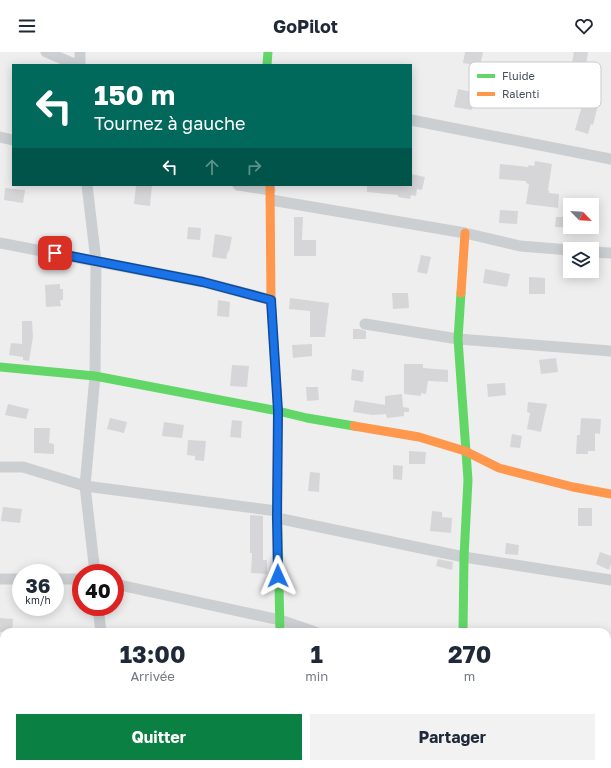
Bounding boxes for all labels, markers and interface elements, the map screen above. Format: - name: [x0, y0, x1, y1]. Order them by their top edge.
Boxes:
- icon: menu: [16, 15, 38, 37]
- text: GoPilot: [273, 15, 338, 37]
- icon: heart: [573, 15, 595, 37]
- legend: [469, 62, 601, 108]
- text: Fluide: [502, 69, 535, 82]
- text: 150 m: [94, 78, 175, 111]
- icon: left: [28, 80, 80, 132]
- text: Ralenti: [502, 87, 539, 100]
- text: Tournez à gauche: [94, 112, 246, 134]
- icon: left: [159, 156, 181, 178]
- icon: ahead: [201, 156, 223, 178]
- icon: right: [243, 156, 265, 178]
- north arrow: [563, 198, 599, 234]
- map controls: [563, 198, 599, 278]
- pin: [38, 236, 72, 270]
- icon: arrive: [44, 242, 66, 264]
- button: layers: [563, 242, 599, 278]
- position arrow: [257, 555, 299, 597]
- speed limit sign: 40: [72, 564, 124, 616]
- text: 36: [26, 573, 50, 597]
- text: km/h: [25, 594, 51, 606]
- text: 13:00: [120, 639, 186, 668]
- text: 1: [311, 639, 323, 668]
- text: 270: [448, 639, 491, 668]
- text: Arrivée: [130, 668, 175, 684]
- text: min: [305, 668, 328, 684]
- text: m: [464, 668, 475, 684]
- button: Quitter: [16, 714, 302, 760]
- button: Partager: [310, 714, 595, 760]

